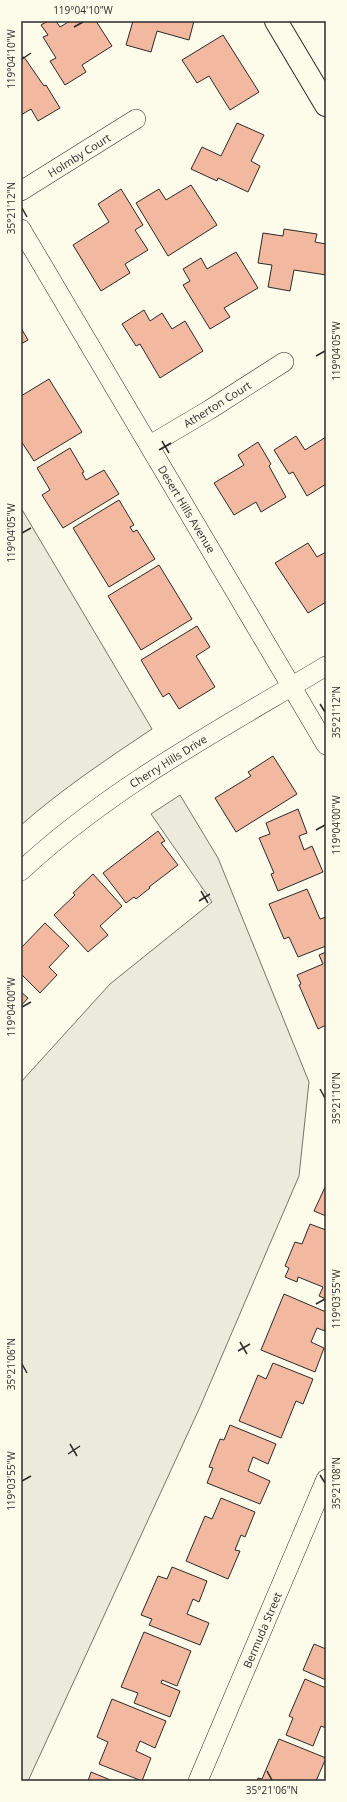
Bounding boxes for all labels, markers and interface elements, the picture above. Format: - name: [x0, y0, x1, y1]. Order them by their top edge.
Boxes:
- text: 119°04'10"W: [53, 3, 114, 17]
- text: 119°04'10"W: [4, 28, 18, 89]
- street label: Holmby Court: [45, 130, 113, 180]
- text: 35°21'12"N: [4, 182, 18, 234]
- text: 119°04'05"W: [329, 320, 343, 381]
- street label: Atherton Court: [180, 377, 254, 431]
- street label: Desert Hills Avenue: [155, 462, 219, 556]
- text: 119°04'05"W: [4, 502, 18, 563]
- text: 35°21'12"N: [329, 686, 343, 738]
- street label: Cherry Hills Drive: [126, 731, 210, 791]
- text: 119°04'00"W: [329, 794, 343, 855]
- text: 119°04'00"W: [4, 976, 18, 1037]
- text: 35°21'10"N: [329, 1072, 343, 1124]
- text: 119°03'55"W: [329, 1268, 343, 1329]
- text: 35°21'06"N: [4, 1338, 18, 1390]
- text: 119°03'55"W: [4, 1450, 18, 1511]
- text: 35°21'08"N: [329, 1457, 343, 1509]
- street label: Bermuda Street: [239, 1590, 285, 1670]
- text: 35°21'06"N: [246, 1783, 298, 1797]

